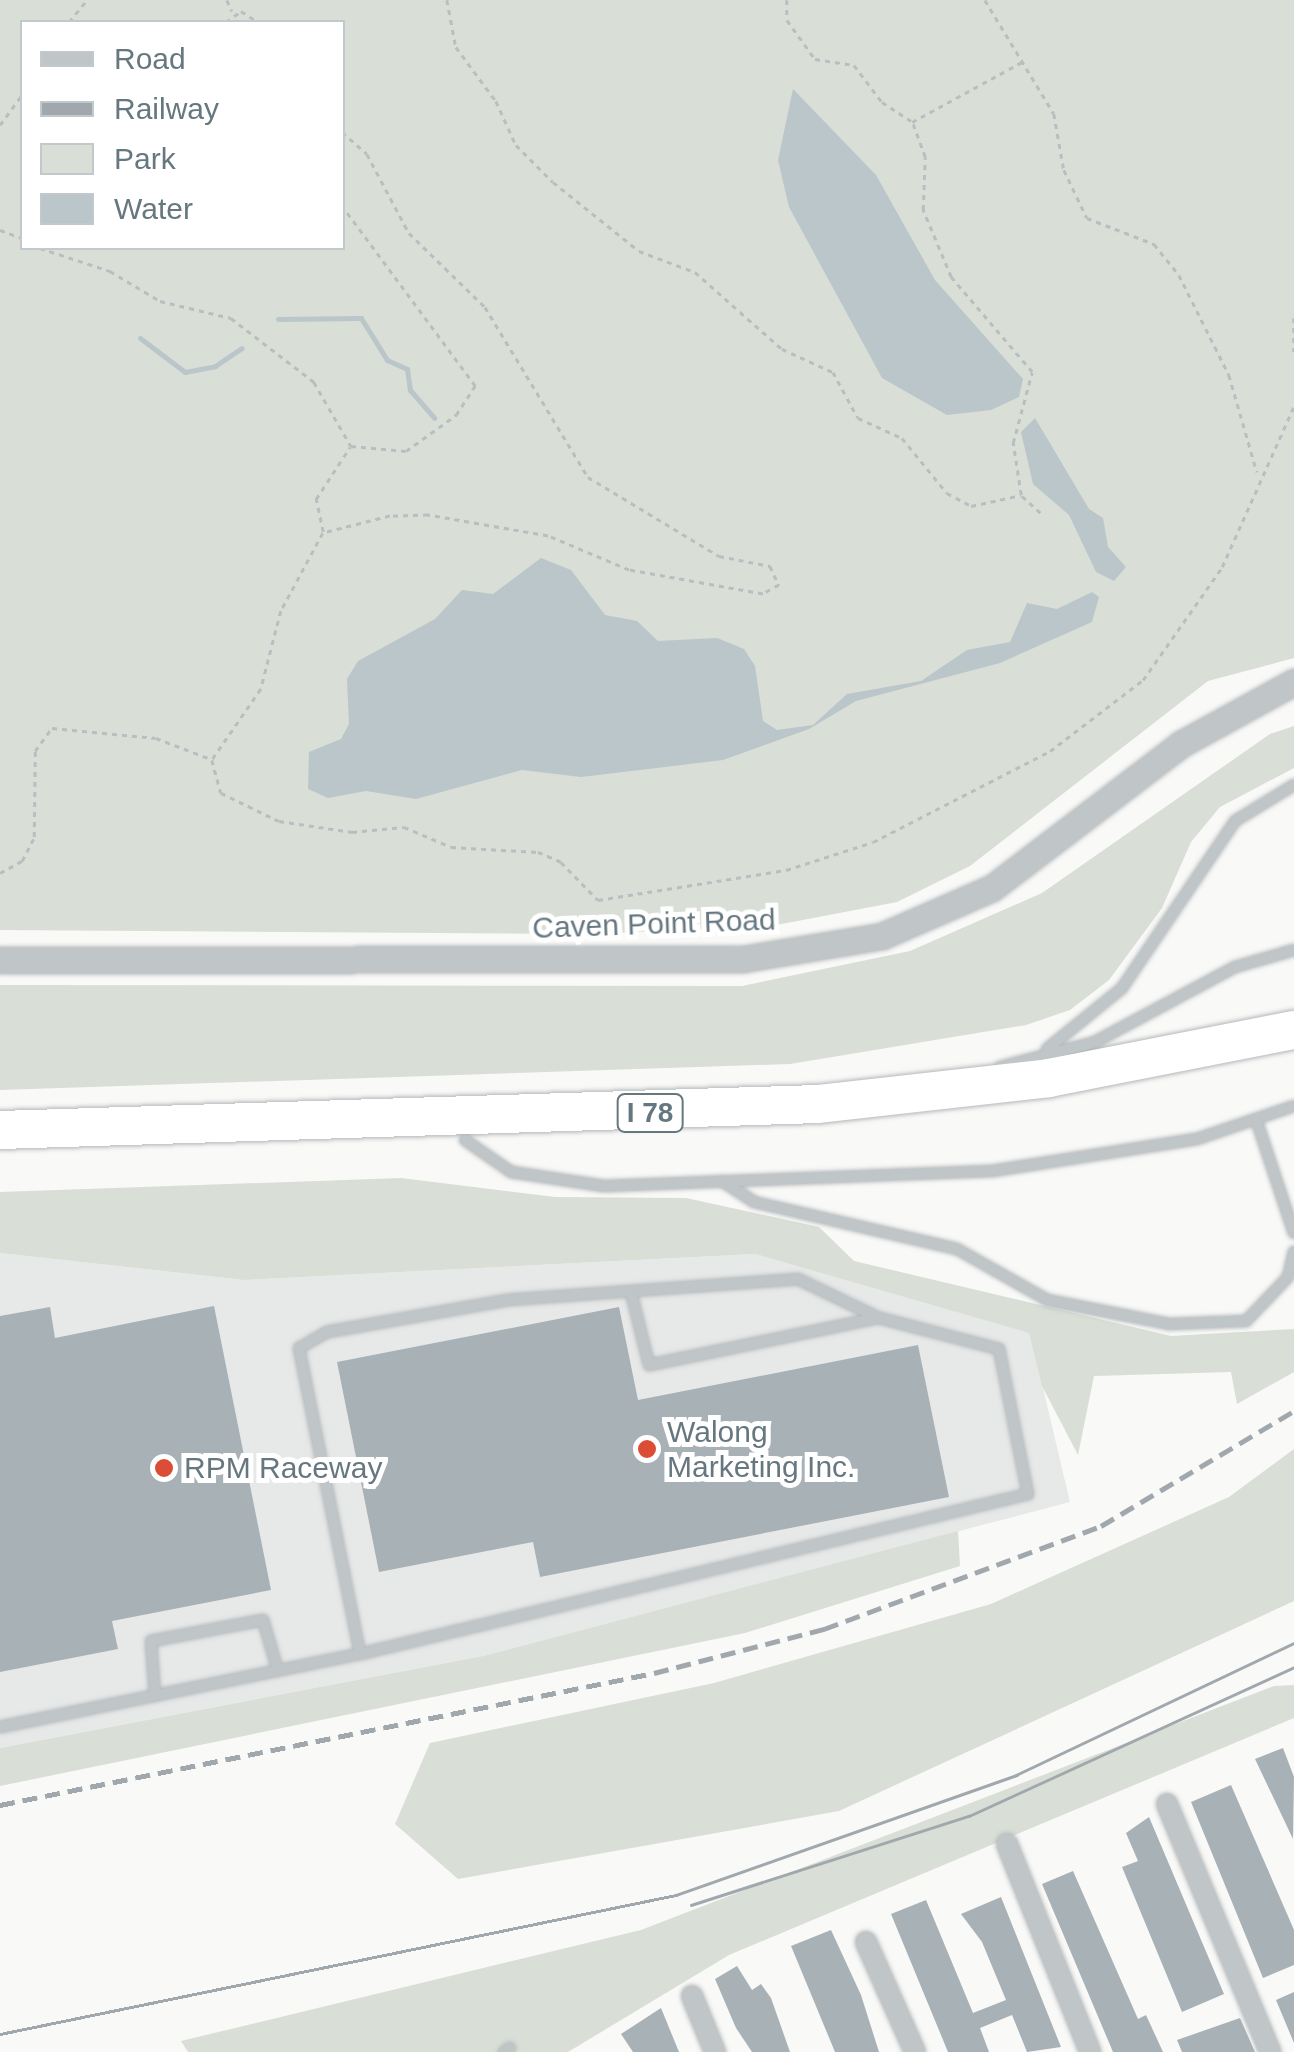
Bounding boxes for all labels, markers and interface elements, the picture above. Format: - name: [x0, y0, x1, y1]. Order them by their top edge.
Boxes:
- legend: [20, 20, 345, 250]
- text: Road: [114, 42, 186, 75]
- text: Railway: [114, 92, 219, 125]
- text: Park: [114, 142, 176, 175]
- text: Water: [114, 192, 193, 225]
- street label: Caven Point Road: [532, 902, 776, 946]
- road number: I 78: [615, 1090, 685, 1136]
- place label: Walong Marketing Inc.: [667, 1414, 855, 1484]
- marker: Walong Marketing Inc.: [636, 1438, 658, 1460]
- place label: RPM Raceway: [184, 1450, 382, 1486]
- marker: RPM Raceway: [153, 1457, 175, 1479]

